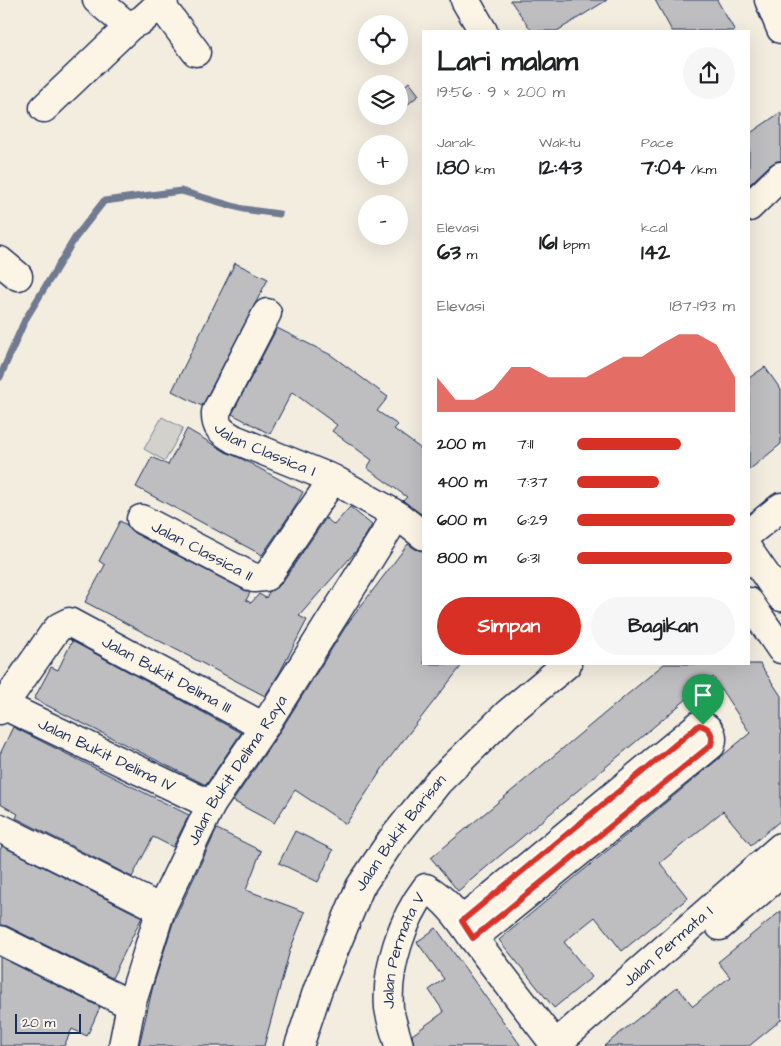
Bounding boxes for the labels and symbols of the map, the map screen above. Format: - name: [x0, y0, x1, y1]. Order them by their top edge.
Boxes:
- street label: Jalan Classica I: [209, 418, 319, 482]
- street label: Jalan Classica II: [148, 515, 257, 587]
- street label: Jalan Bukit Delima III: [98, 631, 236, 719]
- pin: [682, 674, 724, 725]
- street label: Jalan Bukit Delima Raya: [182, 691, 292, 849]
- street label: Jalan Bukit Delima IV: [34, 712, 179, 797]
- street label: Jalan Bukit Barisan: [349, 769, 451, 896]
- street label: Jalan Permata V: [378, 888, 431, 1009]
- street label: Jalan Permata I: [618, 901, 718, 992]
- scale bar: [15, 1011, 81, 1034]

